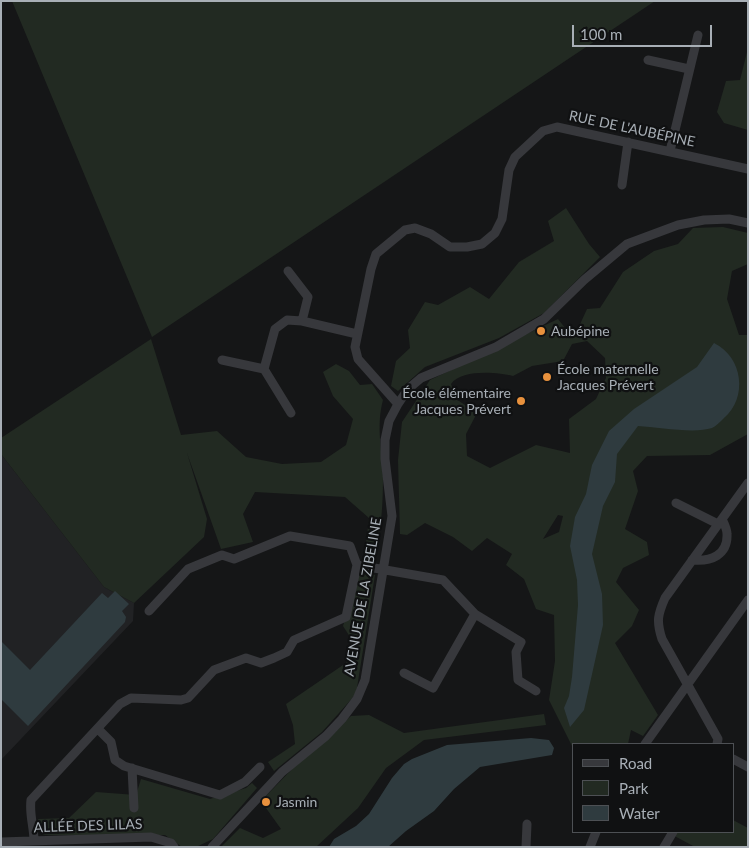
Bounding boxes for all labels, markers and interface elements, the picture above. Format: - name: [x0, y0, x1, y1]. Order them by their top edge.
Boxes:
- scale bar: [574, 15, 714, 47]
- text: 100 m: [580, 25, 622, 43]
- street label: RUE DE L'AUBÉPINE: [567, 107, 697, 151]
- place label: Aubépine: [551, 323, 610, 339]
- marker: Aubépine: [535, 325, 547, 337]
- place label: École maternelle Jacques Prévert: [557, 361, 659, 394]
- marker: École maternelle Jacques Prévert: [541, 371, 553, 383]
- place label: École élémentaire Jacques Prévert: [402, 385, 511, 418]
- marker: École élémentaire Jacques Prévert: [515, 395, 527, 407]
- street label: AVENUE DE LA ZIBELINE: [341, 516, 385, 678]
- legend: [572, 743, 734, 833]
- text: Road: [619, 754, 652, 772]
- text: Park: [619, 779, 648, 797]
- place label: Jasmin: [276, 794, 317, 810]
- marker: Jasmin: [260, 796, 272, 808]
- text: Water: [619, 804, 660, 822]
- street label: ALLÉE DES LILAS: [33, 816, 143, 836]

